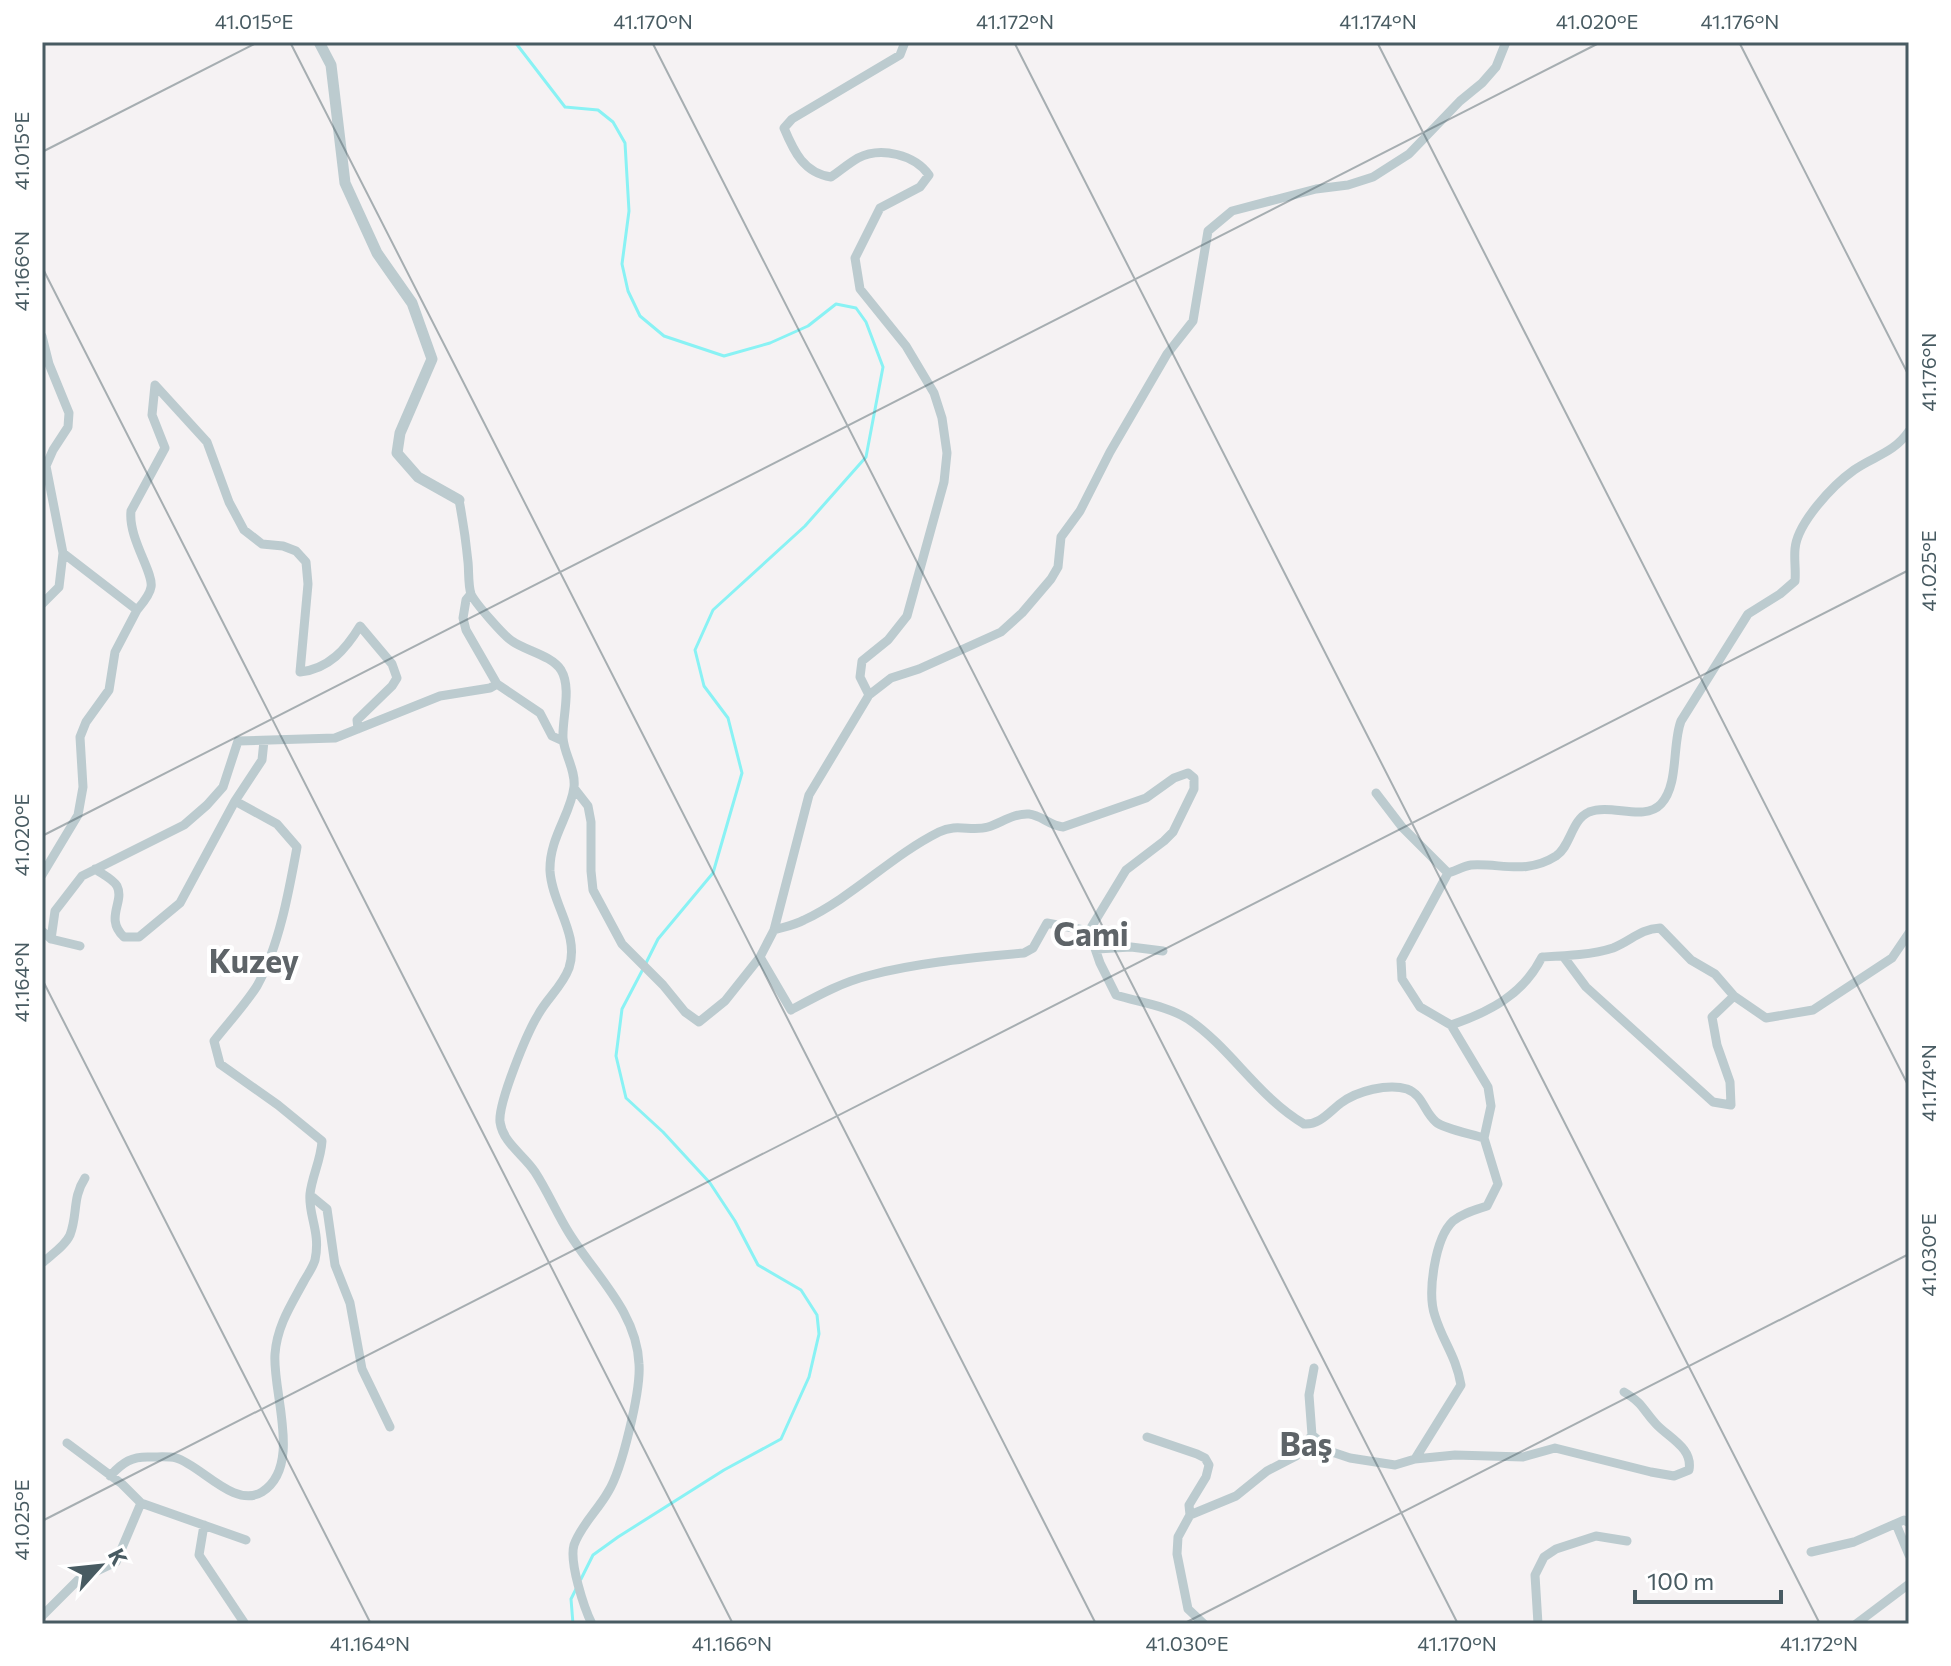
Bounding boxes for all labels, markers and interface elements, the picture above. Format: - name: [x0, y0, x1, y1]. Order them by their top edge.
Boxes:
- text: 41.015°E: [215, 9, 293, 33]
- text: 41.170°N: [613, 9, 693, 33]
- text: 41.172°N: [976, 9, 1054, 33]
- text: 41.174°N: [1339, 9, 1417, 33]
- text: 41.020°E: [1556, 9, 1638, 33]
- text: 41.176°N: [1701, 9, 1779, 33]
- text: 41.015°E: [9, 112, 33, 190]
- text: 41.166°N: [9, 231, 33, 311]
- text: 41.176°N: [1916, 333, 1940, 411]
- text: 41.025°E: [1916, 530, 1940, 612]
- text: 41.020°E: [9, 794, 33, 876]
- district label: Cami: [1053, 913, 1129, 953]
- district label: Kuzey: [209, 940, 300, 980]
- text: 41.164°N: [9, 942, 33, 1022]
- text: 41.174°N: [1916, 1044, 1940, 1122]
- text: 41.030°E: [1916, 1213, 1940, 1297]
- district label: Baş: [1280, 1423, 1332, 1463]
- text: 41.025°E: [9, 1479, 33, 1561]
- north arrow: [60, 1526, 140, 1606]
- text: K: [103, 1544, 134, 1570]
- scale bar: [1635, 1554, 1781, 1604]
- text: 100 m: [1647, 1566, 1714, 1595]
- text: 41.164°N: [330, 1631, 410, 1655]
- text: 41.166°N: [692, 1631, 772, 1655]
- text: 41.030°E: [1145, 1631, 1229, 1655]
- text: 41.170°N: [1417, 1631, 1497, 1655]
- text: 41.172°N: [1780, 1631, 1858, 1655]

